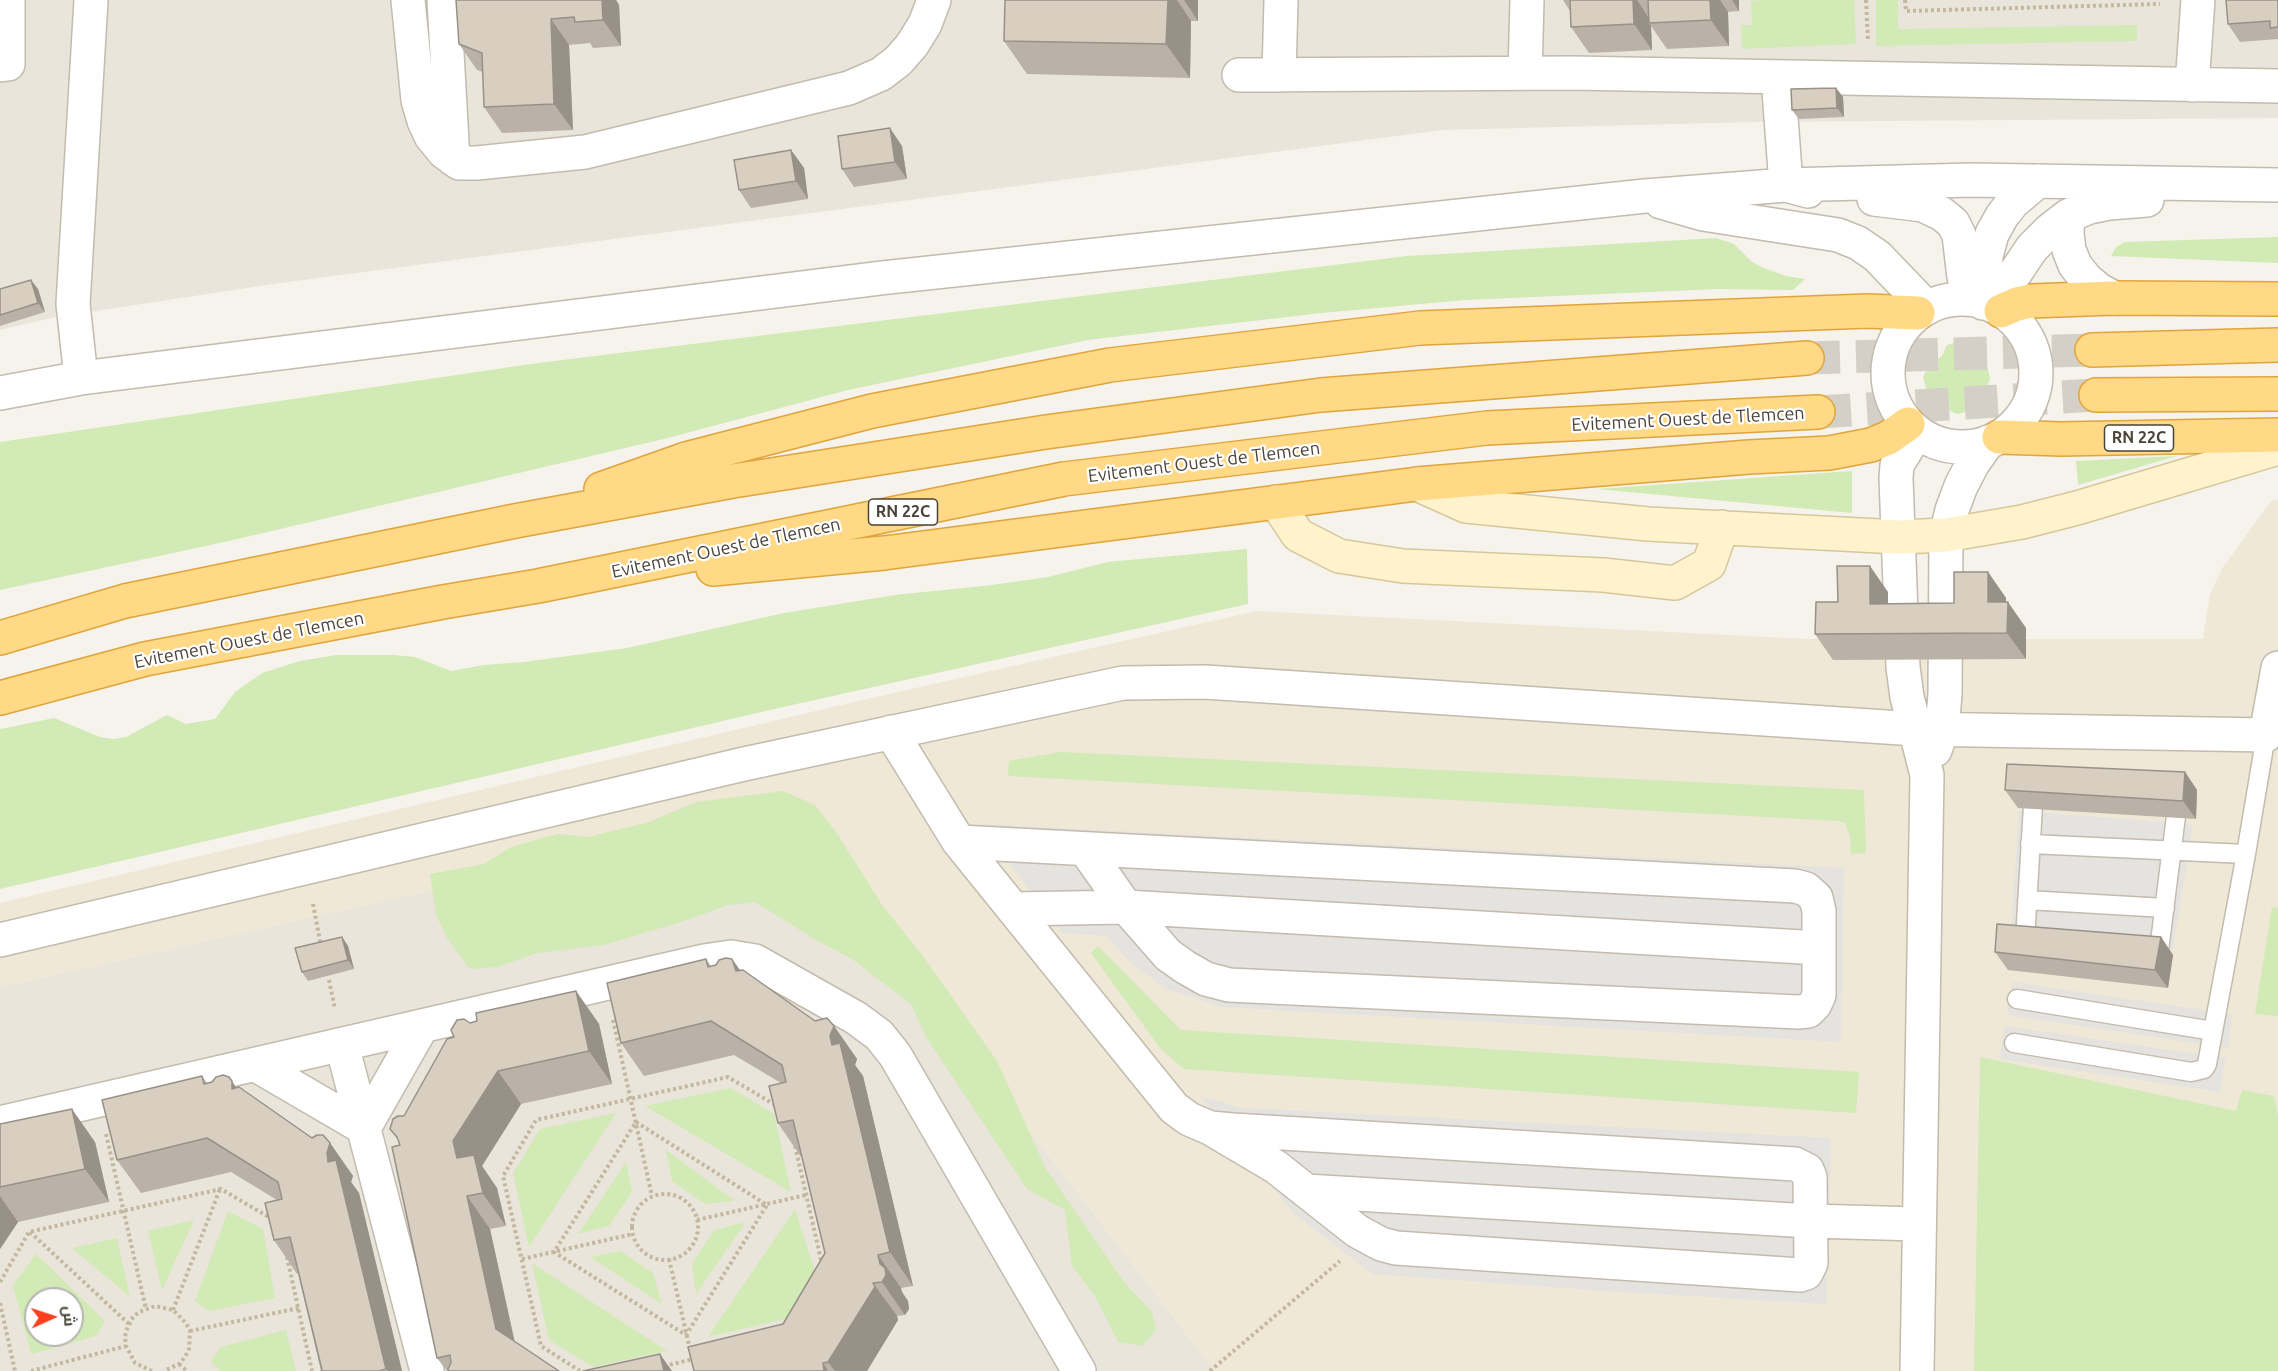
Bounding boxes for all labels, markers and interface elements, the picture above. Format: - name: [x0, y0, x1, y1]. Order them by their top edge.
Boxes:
- street label: Evitement Ouest de Tlemcen: [1571, 402, 1805, 436]
- road number: RN 22C: [2104, 425, 2174, 451]
- street label: Evitement Ouest de Tlemcen: [1087, 437, 1321, 487]
- road number: RN 22C: [868, 499, 938, 525]
- street label: Evitement Ouest de Tlemcen: [610, 513, 842, 583]
- street label: Evitement Ouest de Tlemcen: [132, 607, 366, 673]
- north arrow: [24, 1287, 84, 1347]
- text: ش: [60, 1305, 80, 1327]

